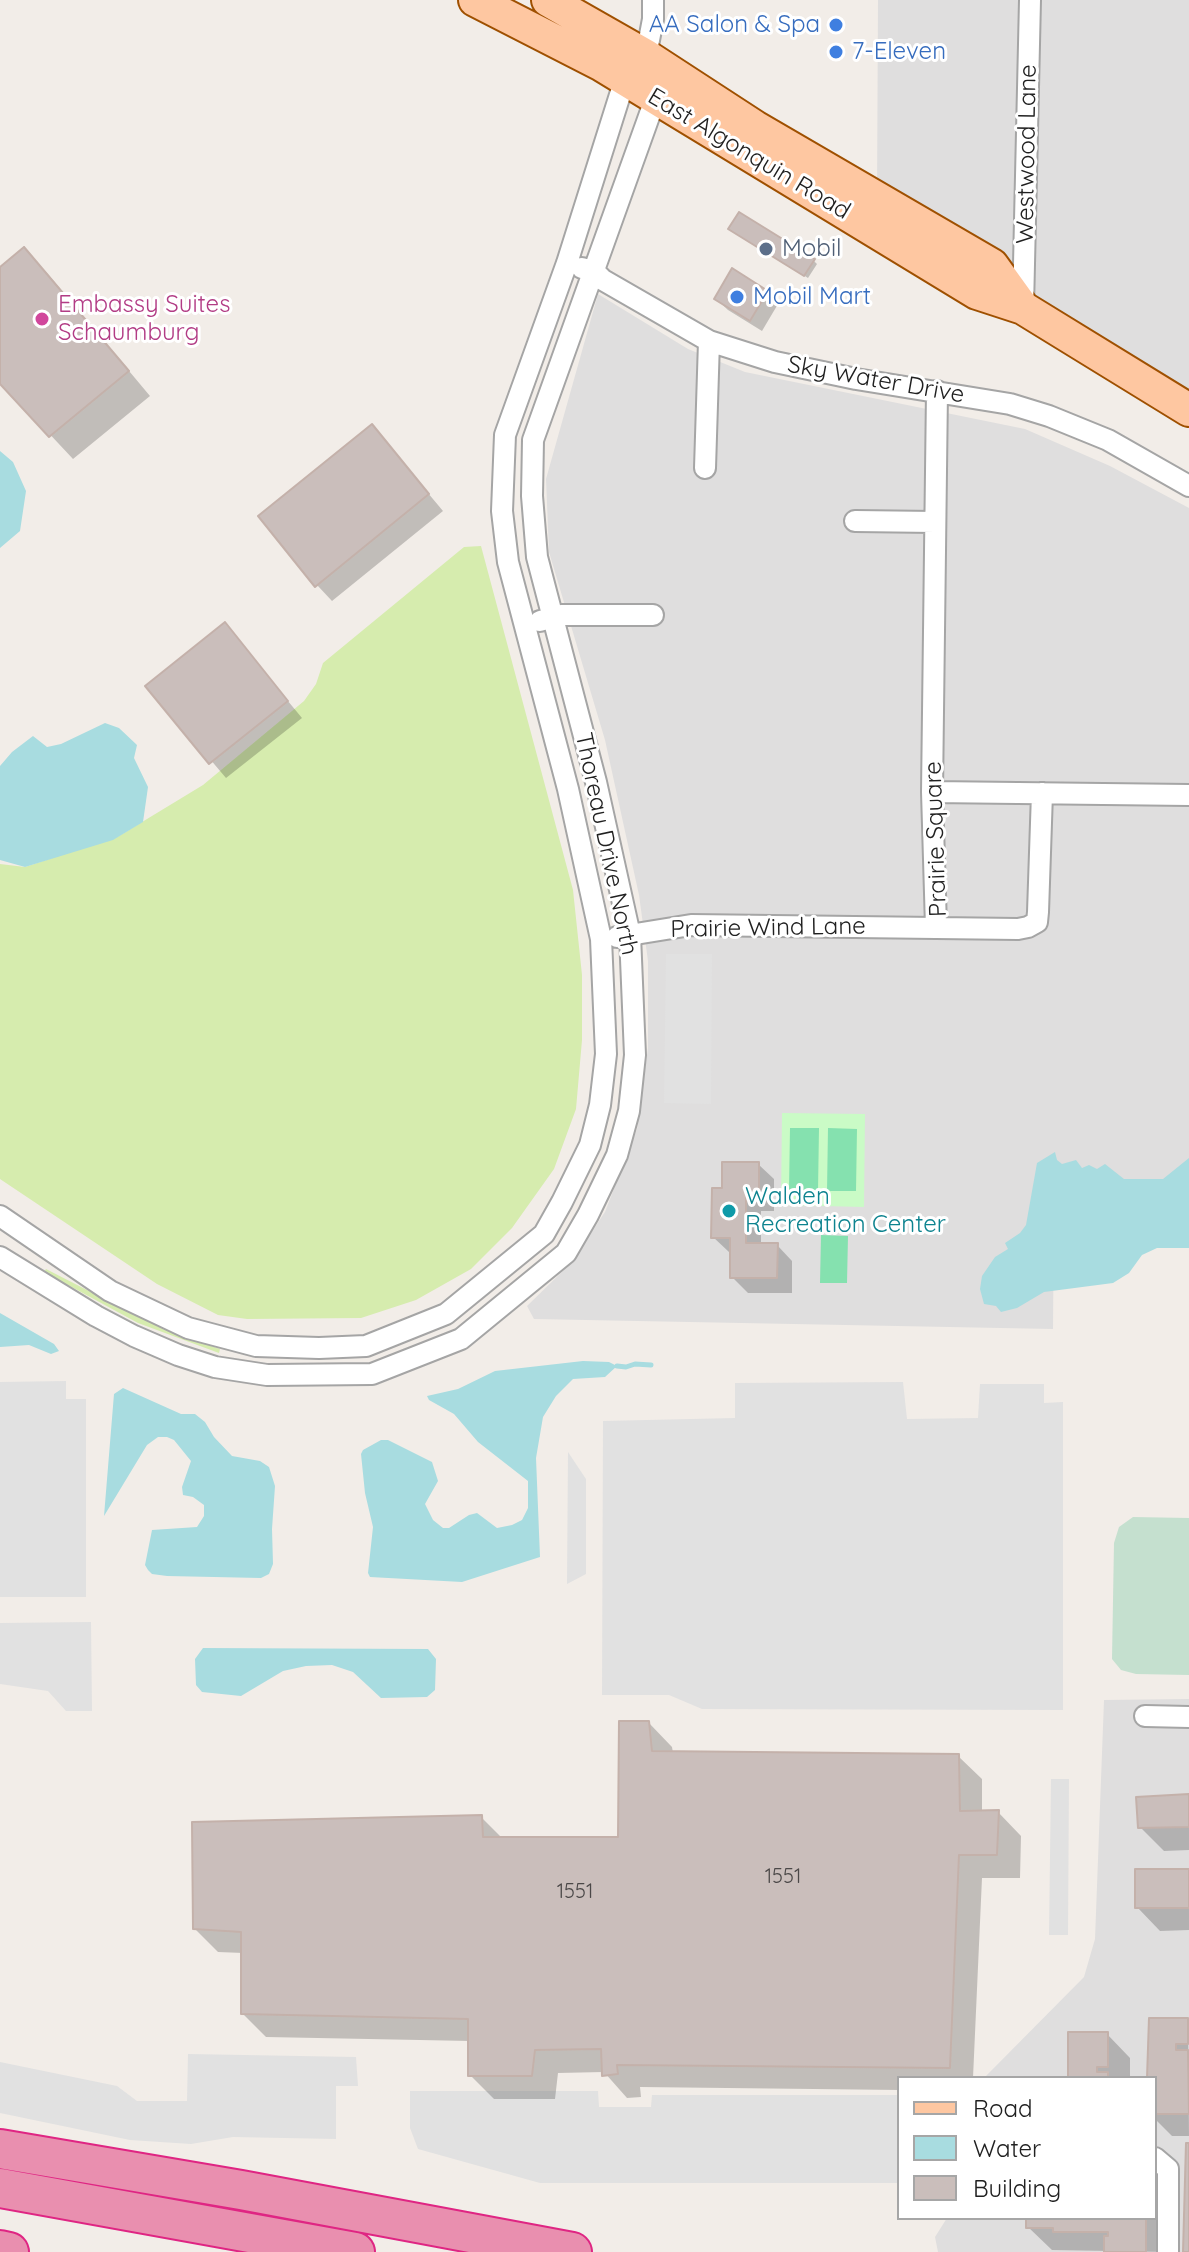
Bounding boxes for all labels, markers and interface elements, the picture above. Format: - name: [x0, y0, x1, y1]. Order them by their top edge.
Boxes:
- place label: AA Salon & Spa: [649, 11, 820, 39]
- marker: AA Salon & Spa: [827, 16, 845, 34]
- place label: 7-Eleven: [852, 38, 946, 66]
- marker: 7-Eleven: [827, 43, 845, 61]
- street label: Westwood Lane: [1011, 64, 1043, 244]
- street label: East Algonquin Road: [643, 82, 855, 226]
- place label: Mobil: [782, 235, 842, 263]
- marker: Mobil: [757, 240, 775, 258]
- place label: Mobil Mart: [753, 283, 871, 311]
- marker: Mobil Mart: [728, 288, 746, 306]
- place label: Embassy Suites Schaumburg: [58, 291, 230, 347]
- marker: Embassy Suites Schaumburg: [33, 310, 51, 328]
- street label: Sky Water Drive: [785, 350, 967, 410]
- street label: Thoreau Drive North: [568, 730, 644, 958]
- street label: Prairie Square: [919, 761, 953, 917]
- street label: Prairie Wind Lane: [670, 912, 866, 944]
- place label: Walden Recreation Center: [745, 1183, 946, 1239]
- marker: Walden Recreation Center: [720, 1202, 738, 1220]
- house number: 1551: [765, 1865, 801, 1889]
- house number: 1551: [557, 1880, 593, 1904]
- legend: [897, 2076, 1157, 2220]
- text: Road: [973, 2093, 1033, 2123]
- text: Water: [973, 2133, 1041, 2163]
- text: Building: [973, 2173, 1061, 2203]

